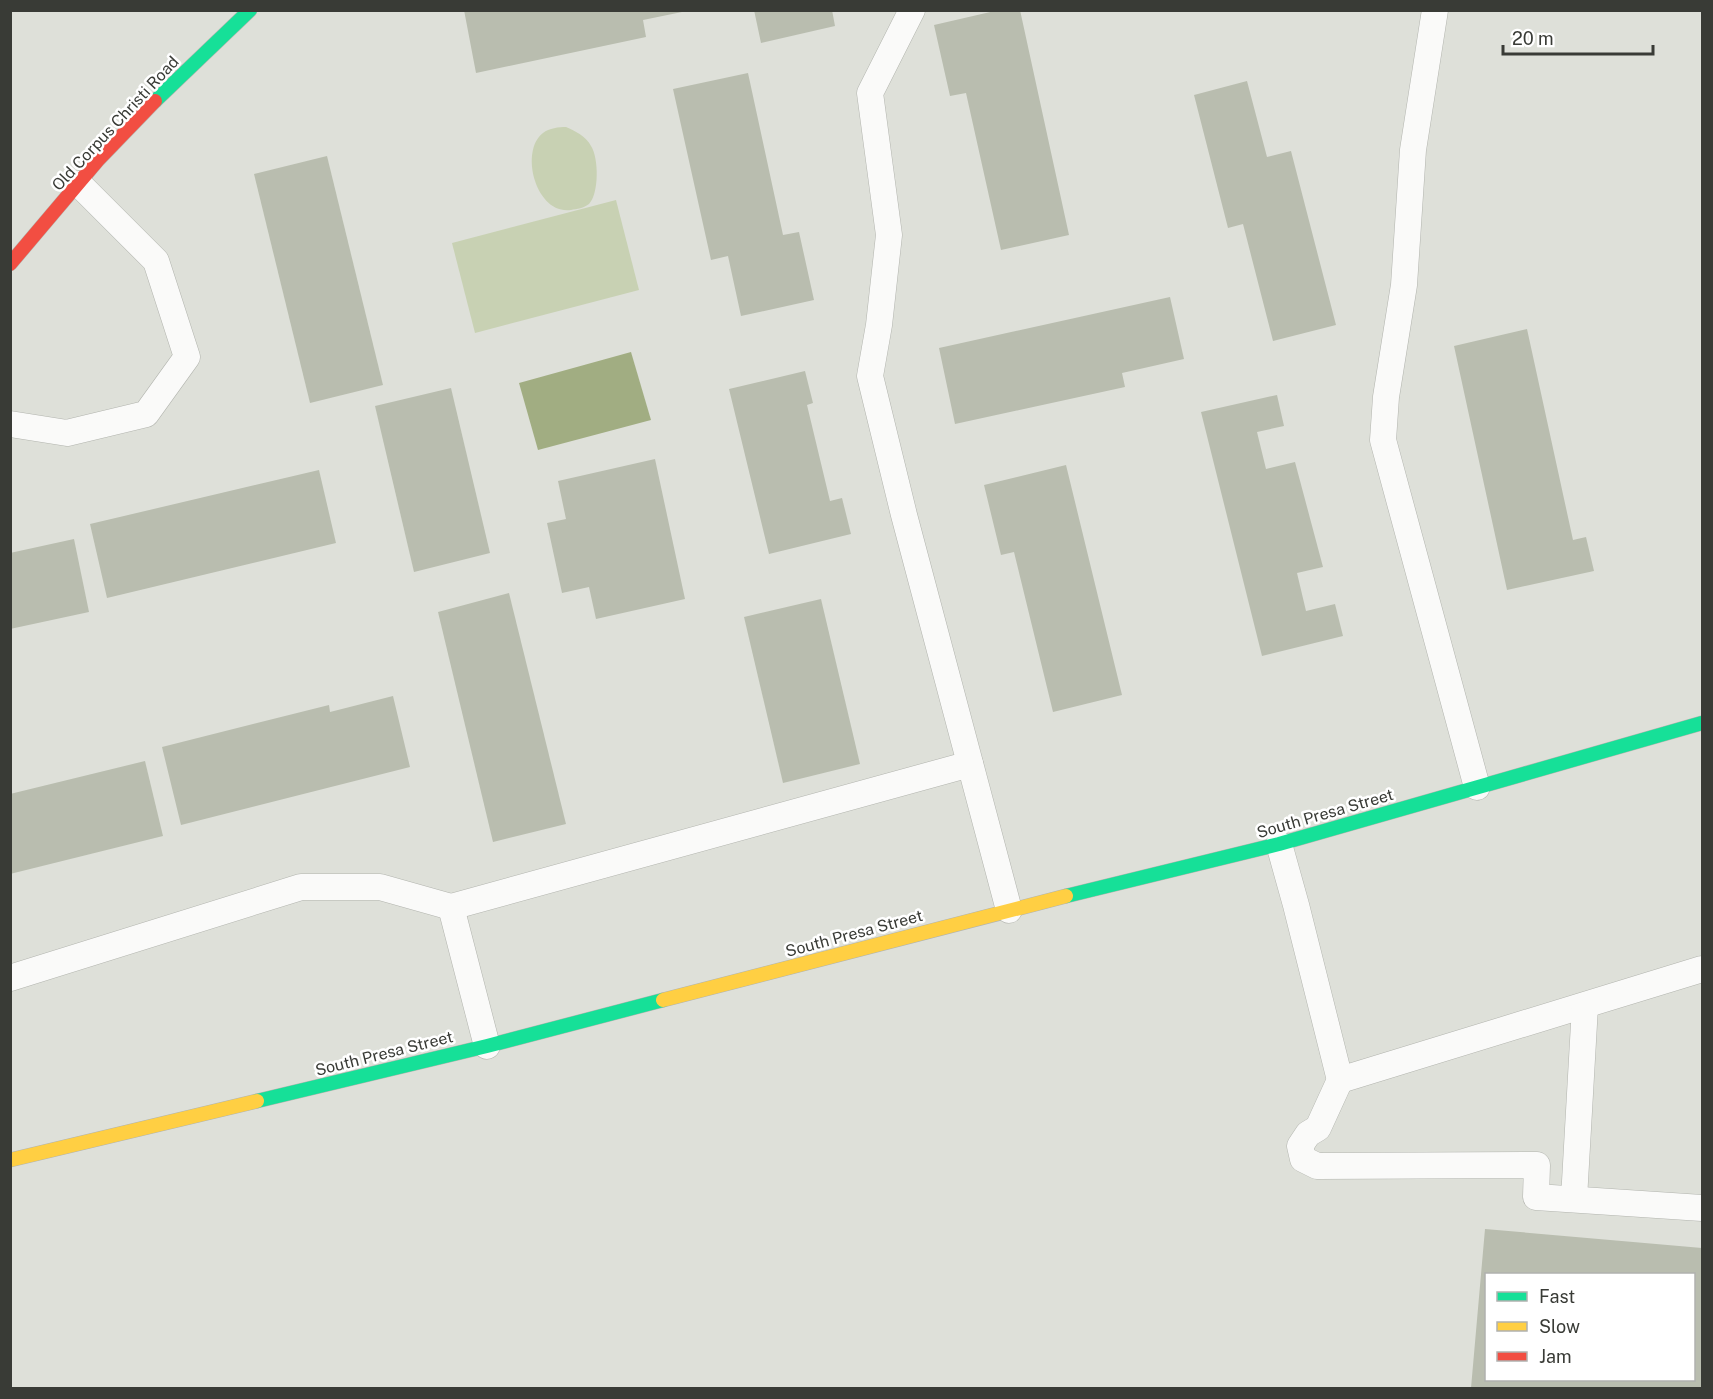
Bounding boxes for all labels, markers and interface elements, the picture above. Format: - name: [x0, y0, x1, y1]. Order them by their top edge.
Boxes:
- scale bar: [1503, 18, 1653, 56]
- text: 20 m: [1512, 28, 1554, 49]
- street label: Old Corpus Christi Road: [48, 52, 183, 194]
- street label: South Presa Street: [1255, 785, 1396, 842]
- street label: South Presa Street: [783, 906, 925, 961]
- street label: South Presa Street: [313, 1027, 455, 1080]
- legend: [1485, 1273, 1695, 1381]
- text: Fast: [1539, 1286, 1575, 1307]
- text: Slow: [1539, 1316, 1580, 1337]
- text: Jam: [1539, 1346, 1572, 1367]

